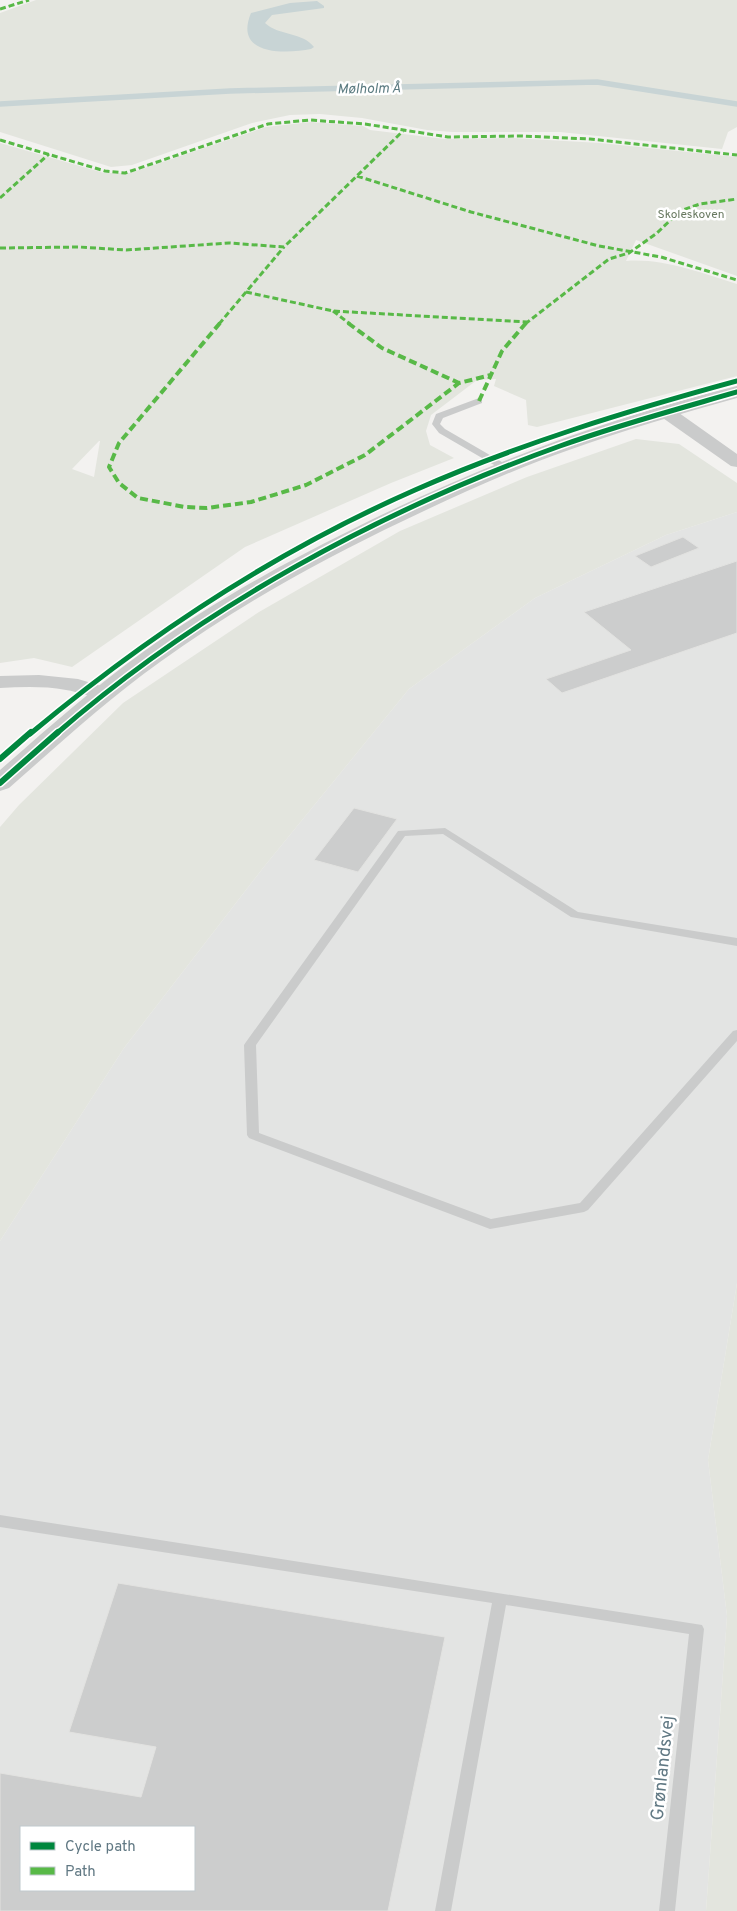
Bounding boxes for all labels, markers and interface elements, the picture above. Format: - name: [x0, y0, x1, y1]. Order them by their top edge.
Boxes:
- water label: Mølholm Å: [337, 80, 401, 99]
- park label: Skoleskoven: [657, 207, 725, 223]
- street label: Grønlandsvej: [647, 1715, 680, 1822]
- legend: [20, 1826, 195, 1891]
- text: Cycle path: [65, 1838, 136, 1857]
- text: Path: [65, 1863, 96, 1882]

